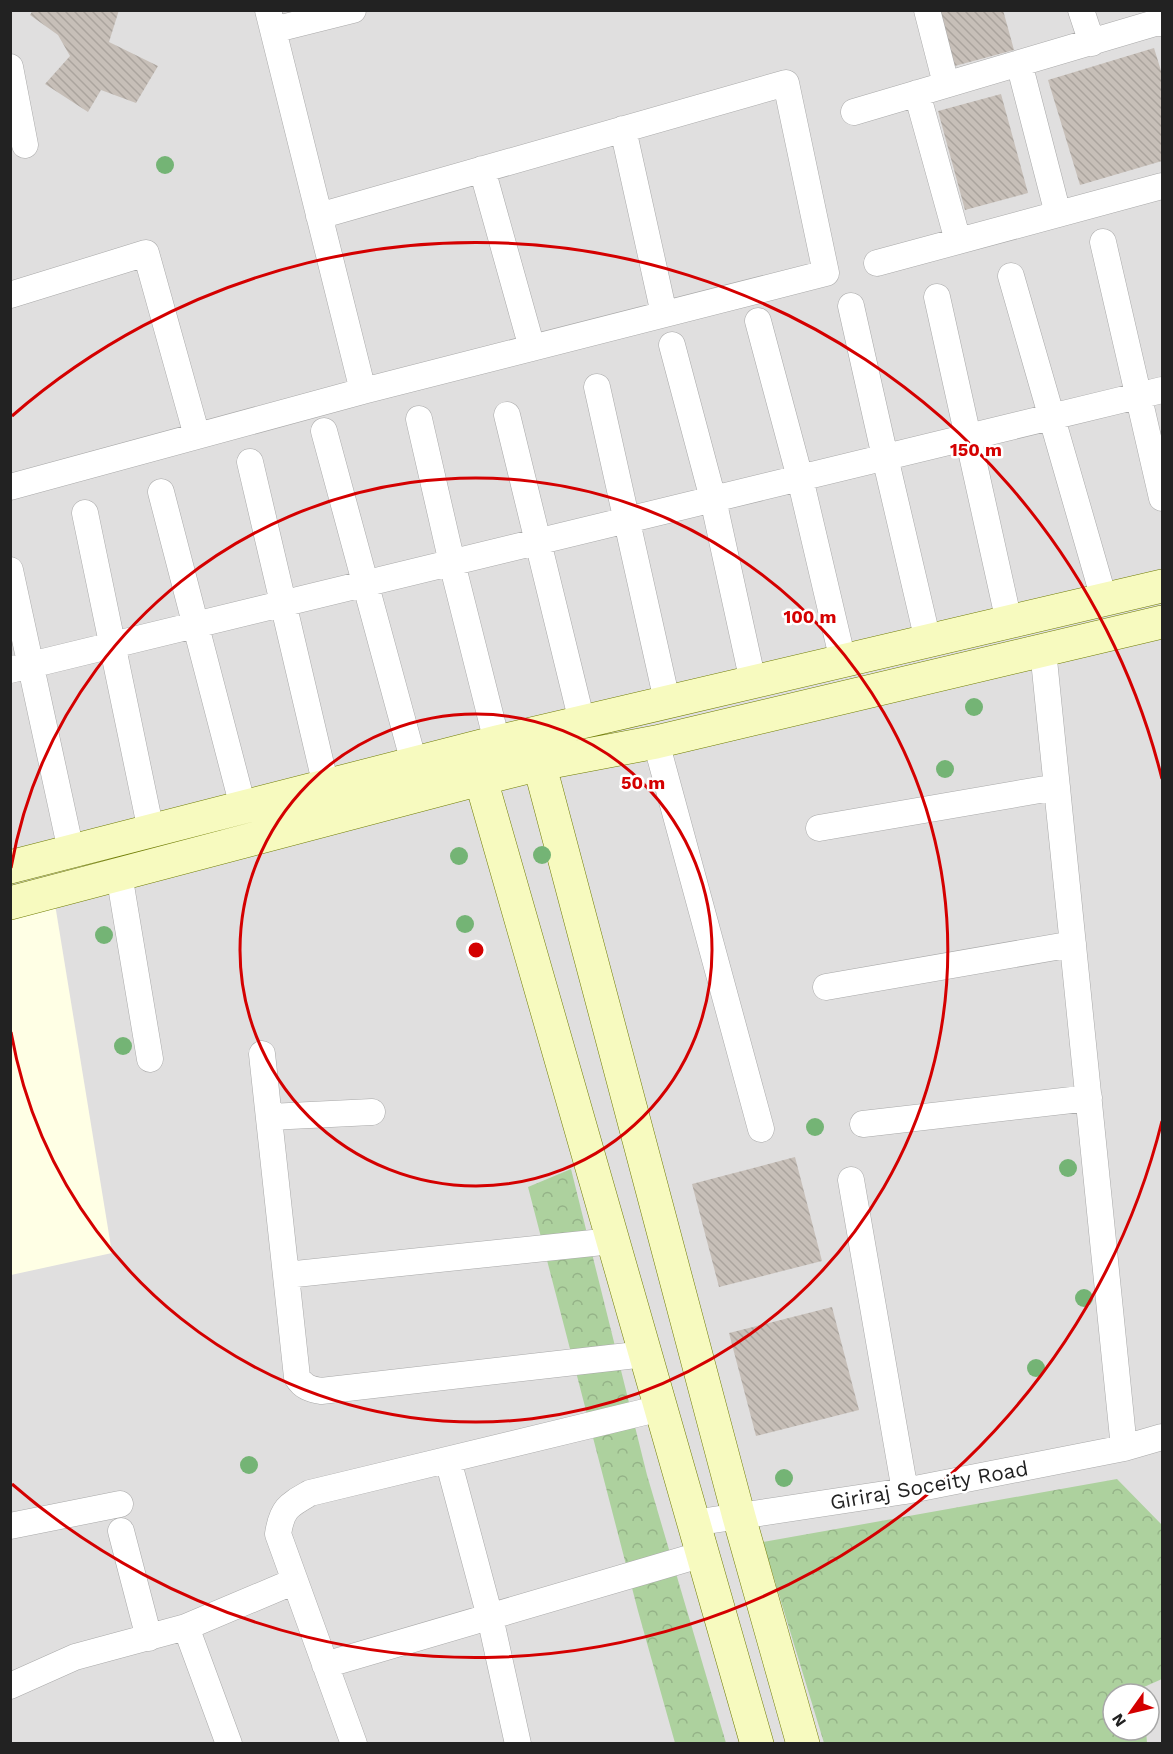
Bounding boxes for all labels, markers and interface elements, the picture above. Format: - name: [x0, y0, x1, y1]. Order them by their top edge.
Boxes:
- text: 150 m: [950, 439, 1002, 460]
- text: 100 m: [783, 606, 837, 627]
- text: 50 m: [621, 772, 665, 793]
- centre of rings: [466, 940, 486, 960]
- street label: Giriraj Soceity Road: [828, 1455, 1030, 1515]
- north arrow: [1101, 1682, 1161, 1742]
- text: N: [1108, 1710, 1130, 1730]

